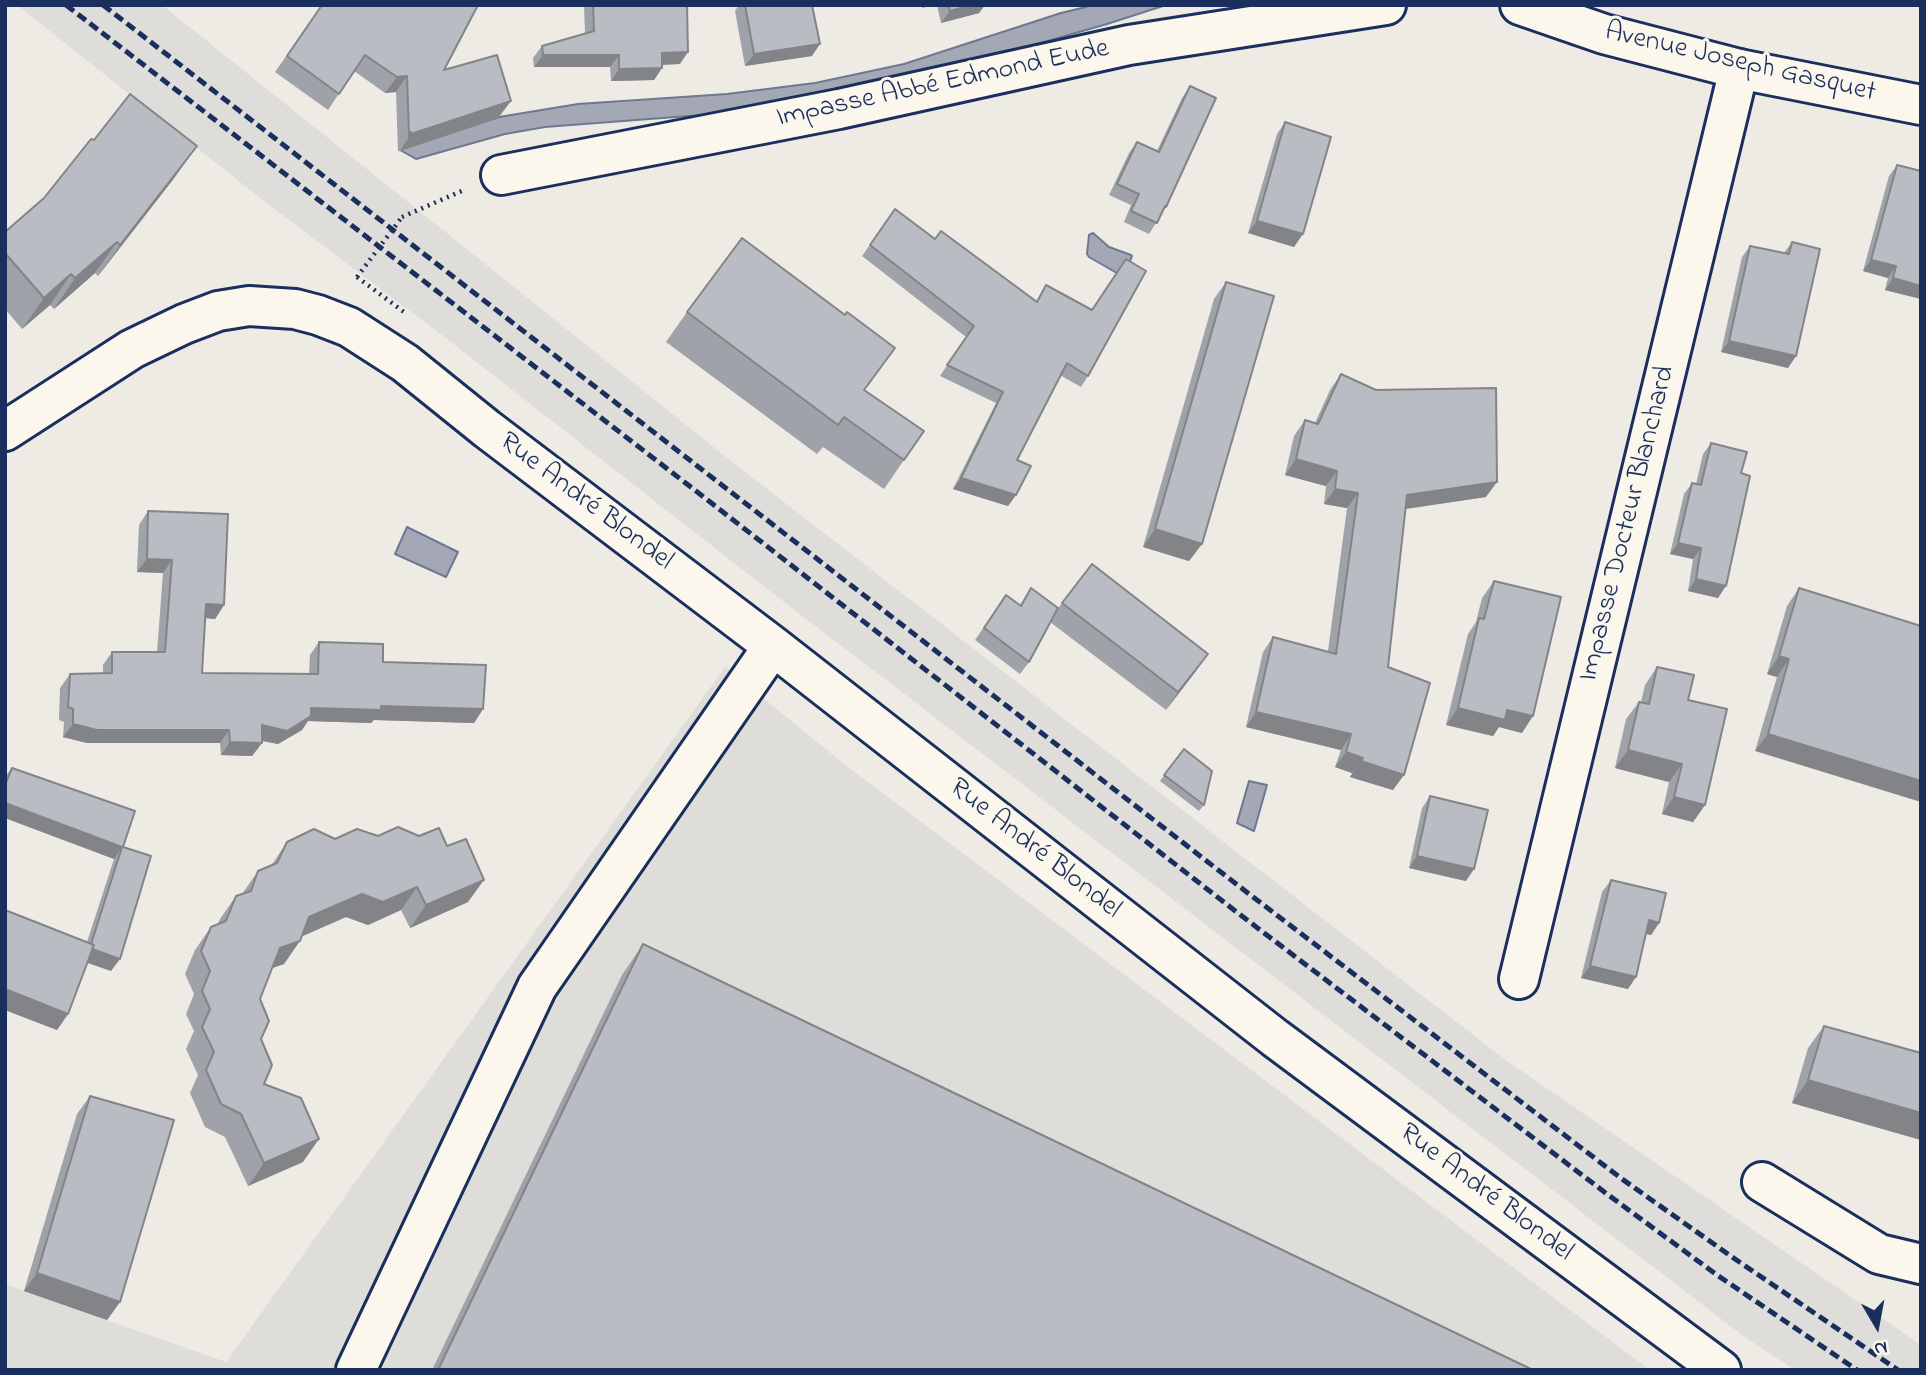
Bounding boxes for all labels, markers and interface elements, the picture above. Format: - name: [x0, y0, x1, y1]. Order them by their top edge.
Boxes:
- street label: Avenue Joseph Gasquet: [1601, 16, 1879, 112]
- street label: Impasse Abbé Edmond Eude: [774, 33, 1112, 137]
- street label: Impasse Docteur Blanchard: [1574, 363, 1684, 685]
- street label: Rue André Blondel: [491, 427, 679, 579]
- street label: Rue André Blondel: [941, 772, 1127, 928]
- street label: Rue André Blondel: [1391, 1118, 1579, 1270]
- north arrow: [1842, 1291, 1912, 1361]
- text: N: [1872, 1333, 1889, 1362]

